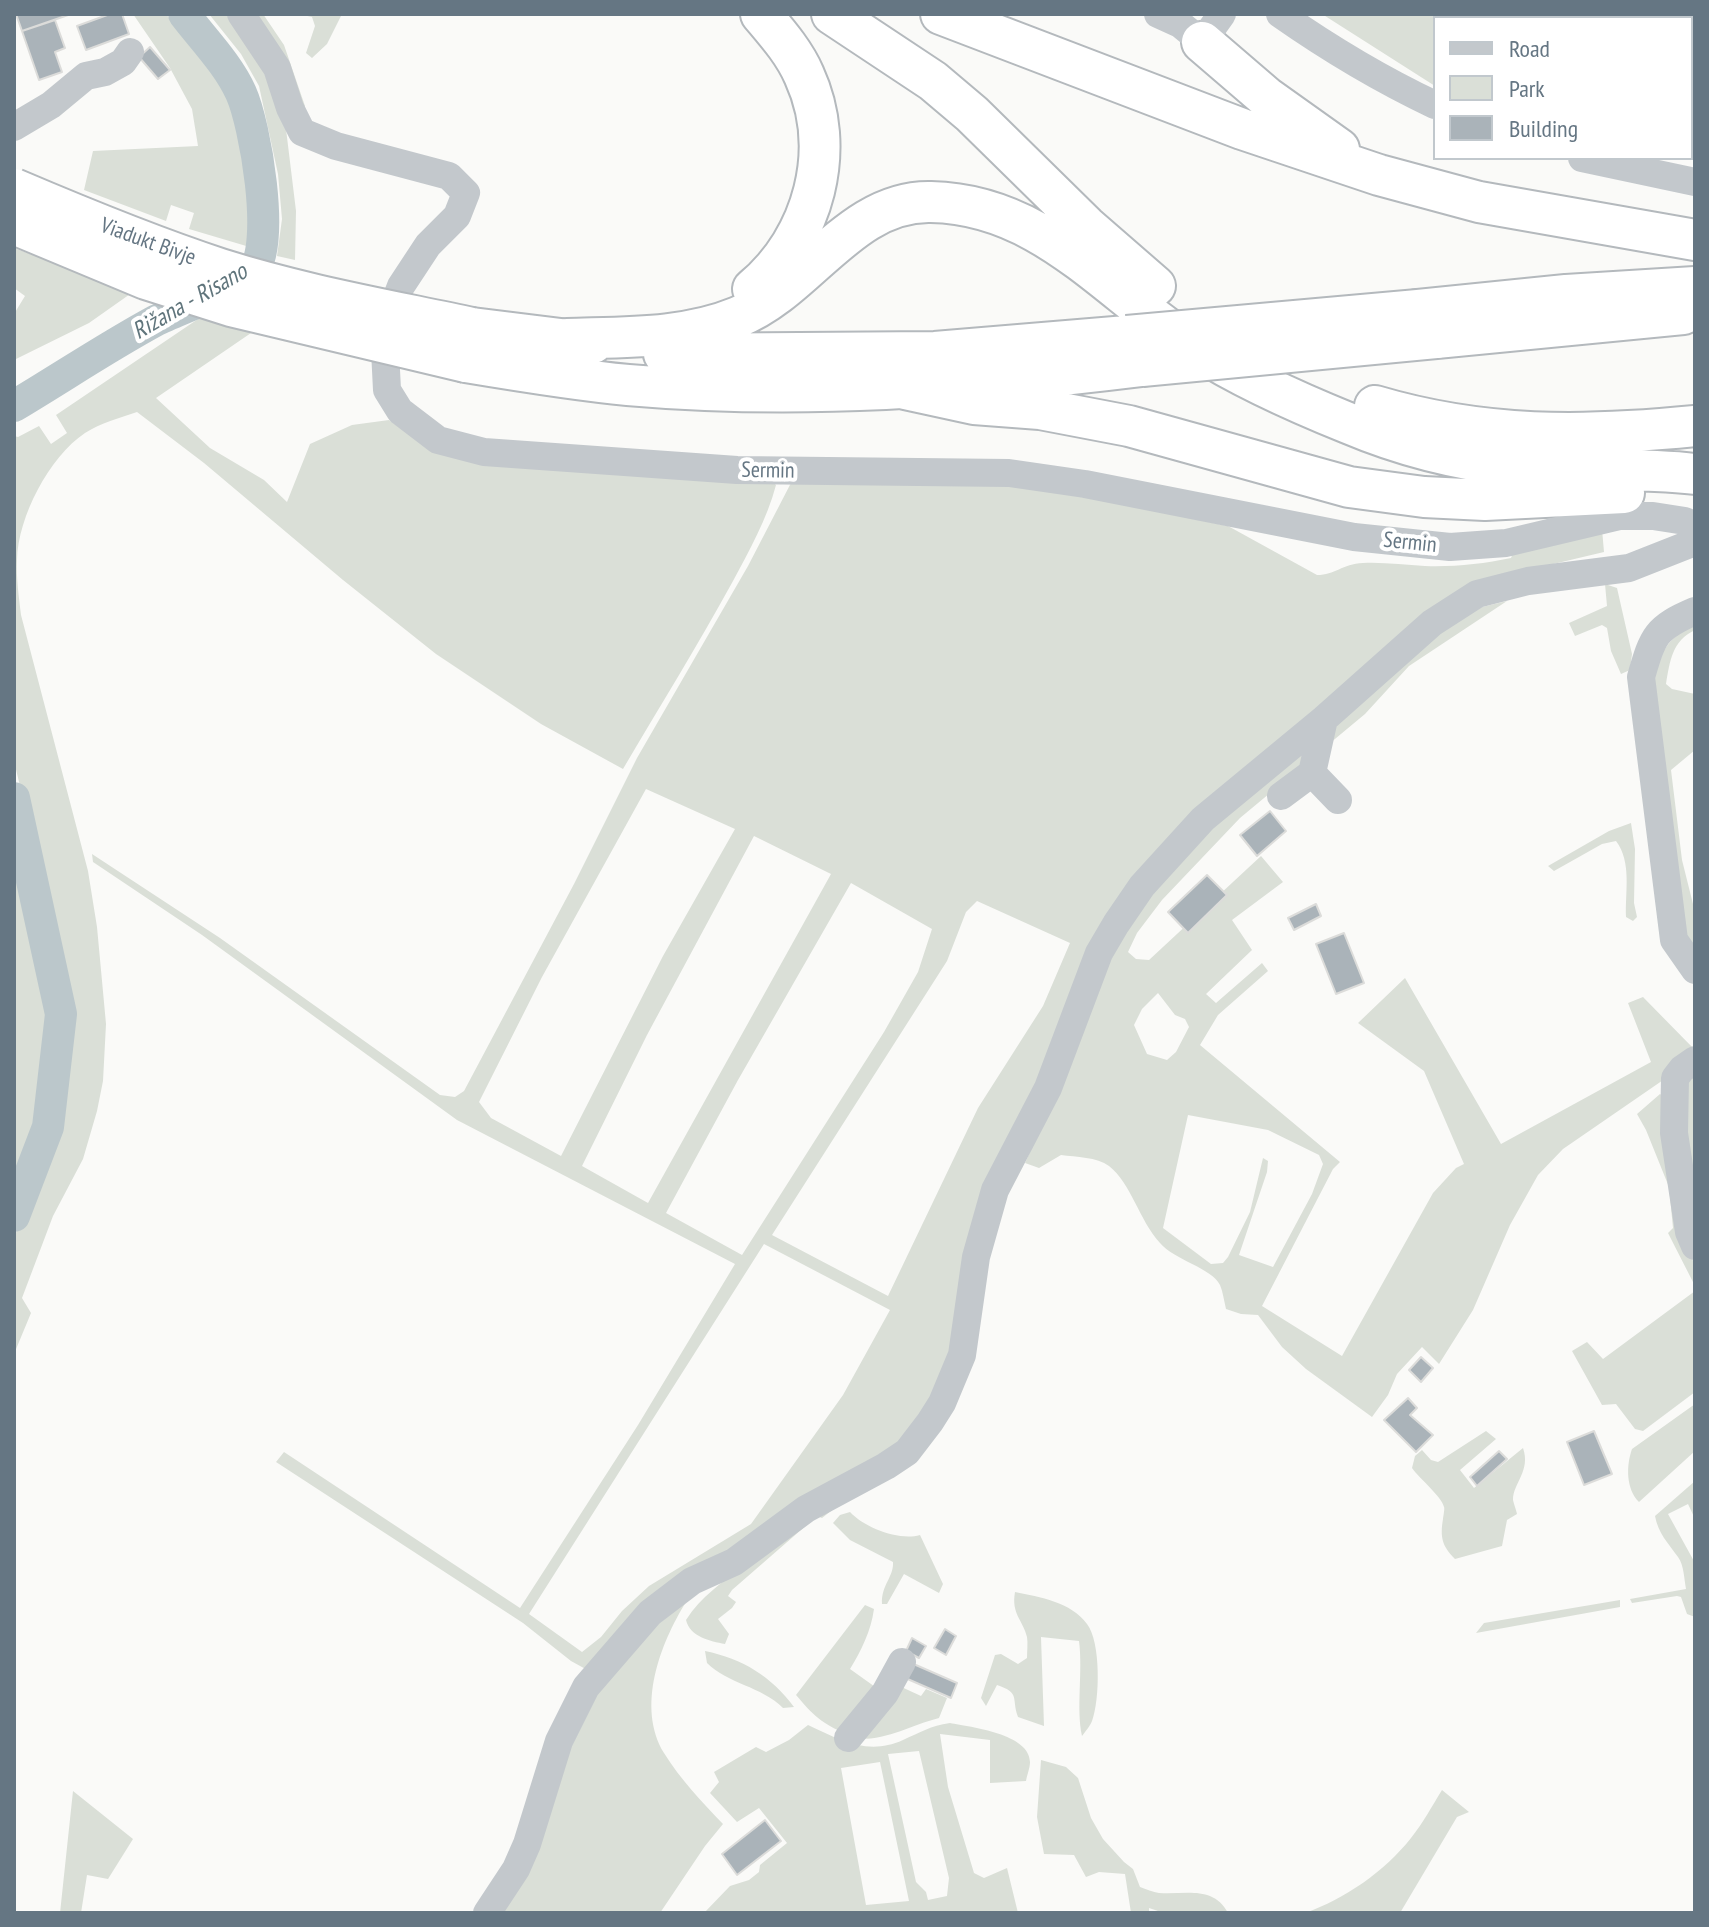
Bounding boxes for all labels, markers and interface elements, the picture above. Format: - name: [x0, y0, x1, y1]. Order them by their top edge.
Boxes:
- legend: [1433, 16, 1693, 160]
- text: Road: [1509, 33, 1550, 64]
- text: Park: [1509, 73, 1545, 104]
- text: Building: [1509, 113, 1578, 144]
- street label: Viadukt Bivje: [97, 213, 199, 271]
- water label: Rižana - Risano: [128, 258, 252, 346]
- street label: Sermin: [741, 457, 795, 485]
- street label: Sermin: [1382, 527, 1438, 559]

